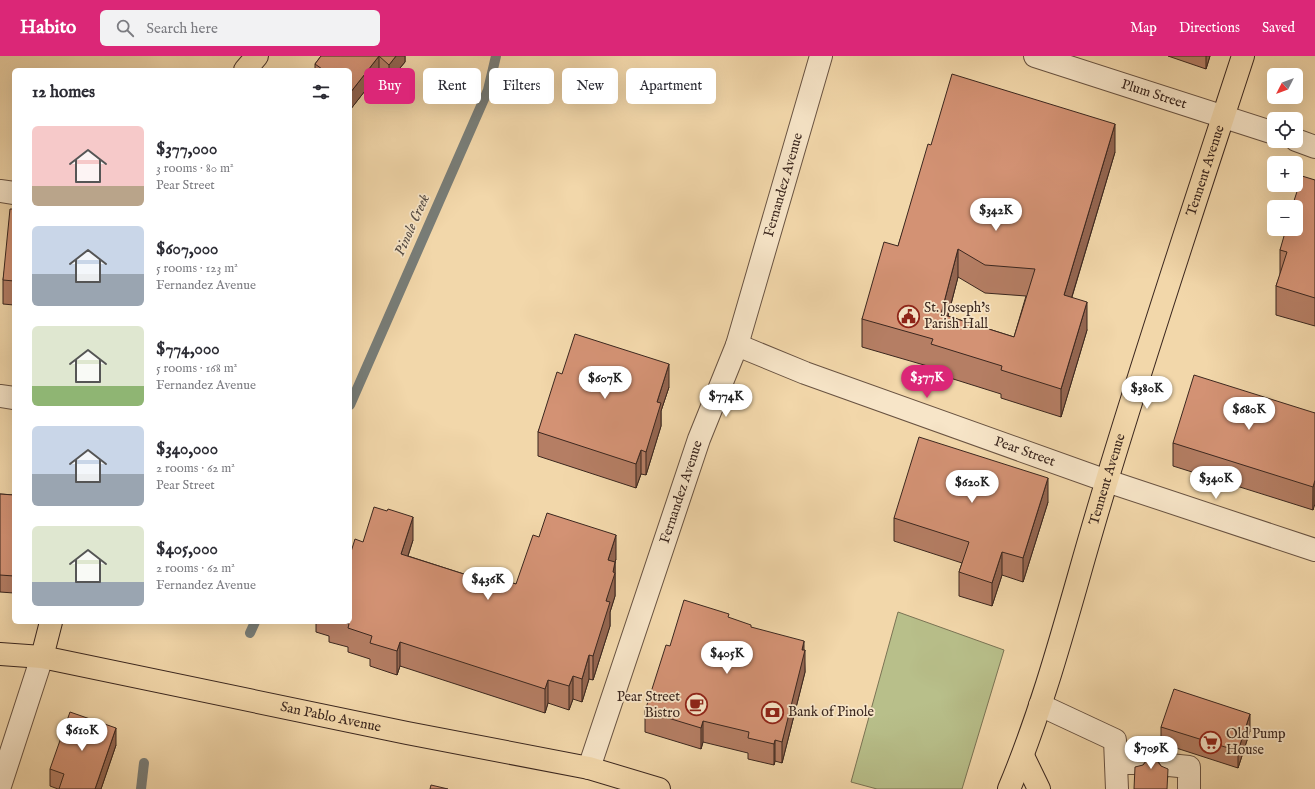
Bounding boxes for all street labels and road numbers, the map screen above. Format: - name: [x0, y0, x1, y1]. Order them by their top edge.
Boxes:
- street label: Plum Street: [1119, 75, 1189, 113]
- street label: Tennent Avenue: [1182, 122, 1229, 219]
- street label: Fernandez Avenue: [760, 130, 807, 239]
- street label: Tennent Avenue: [1085, 431, 1130, 527]
- street label: Pear Street: [992, 432, 1058, 471]
- street label: Fernandez Avenue: [656, 438, 707, 546]
- street label: San Pablo Avenue: [279, 698, 383, 736]

